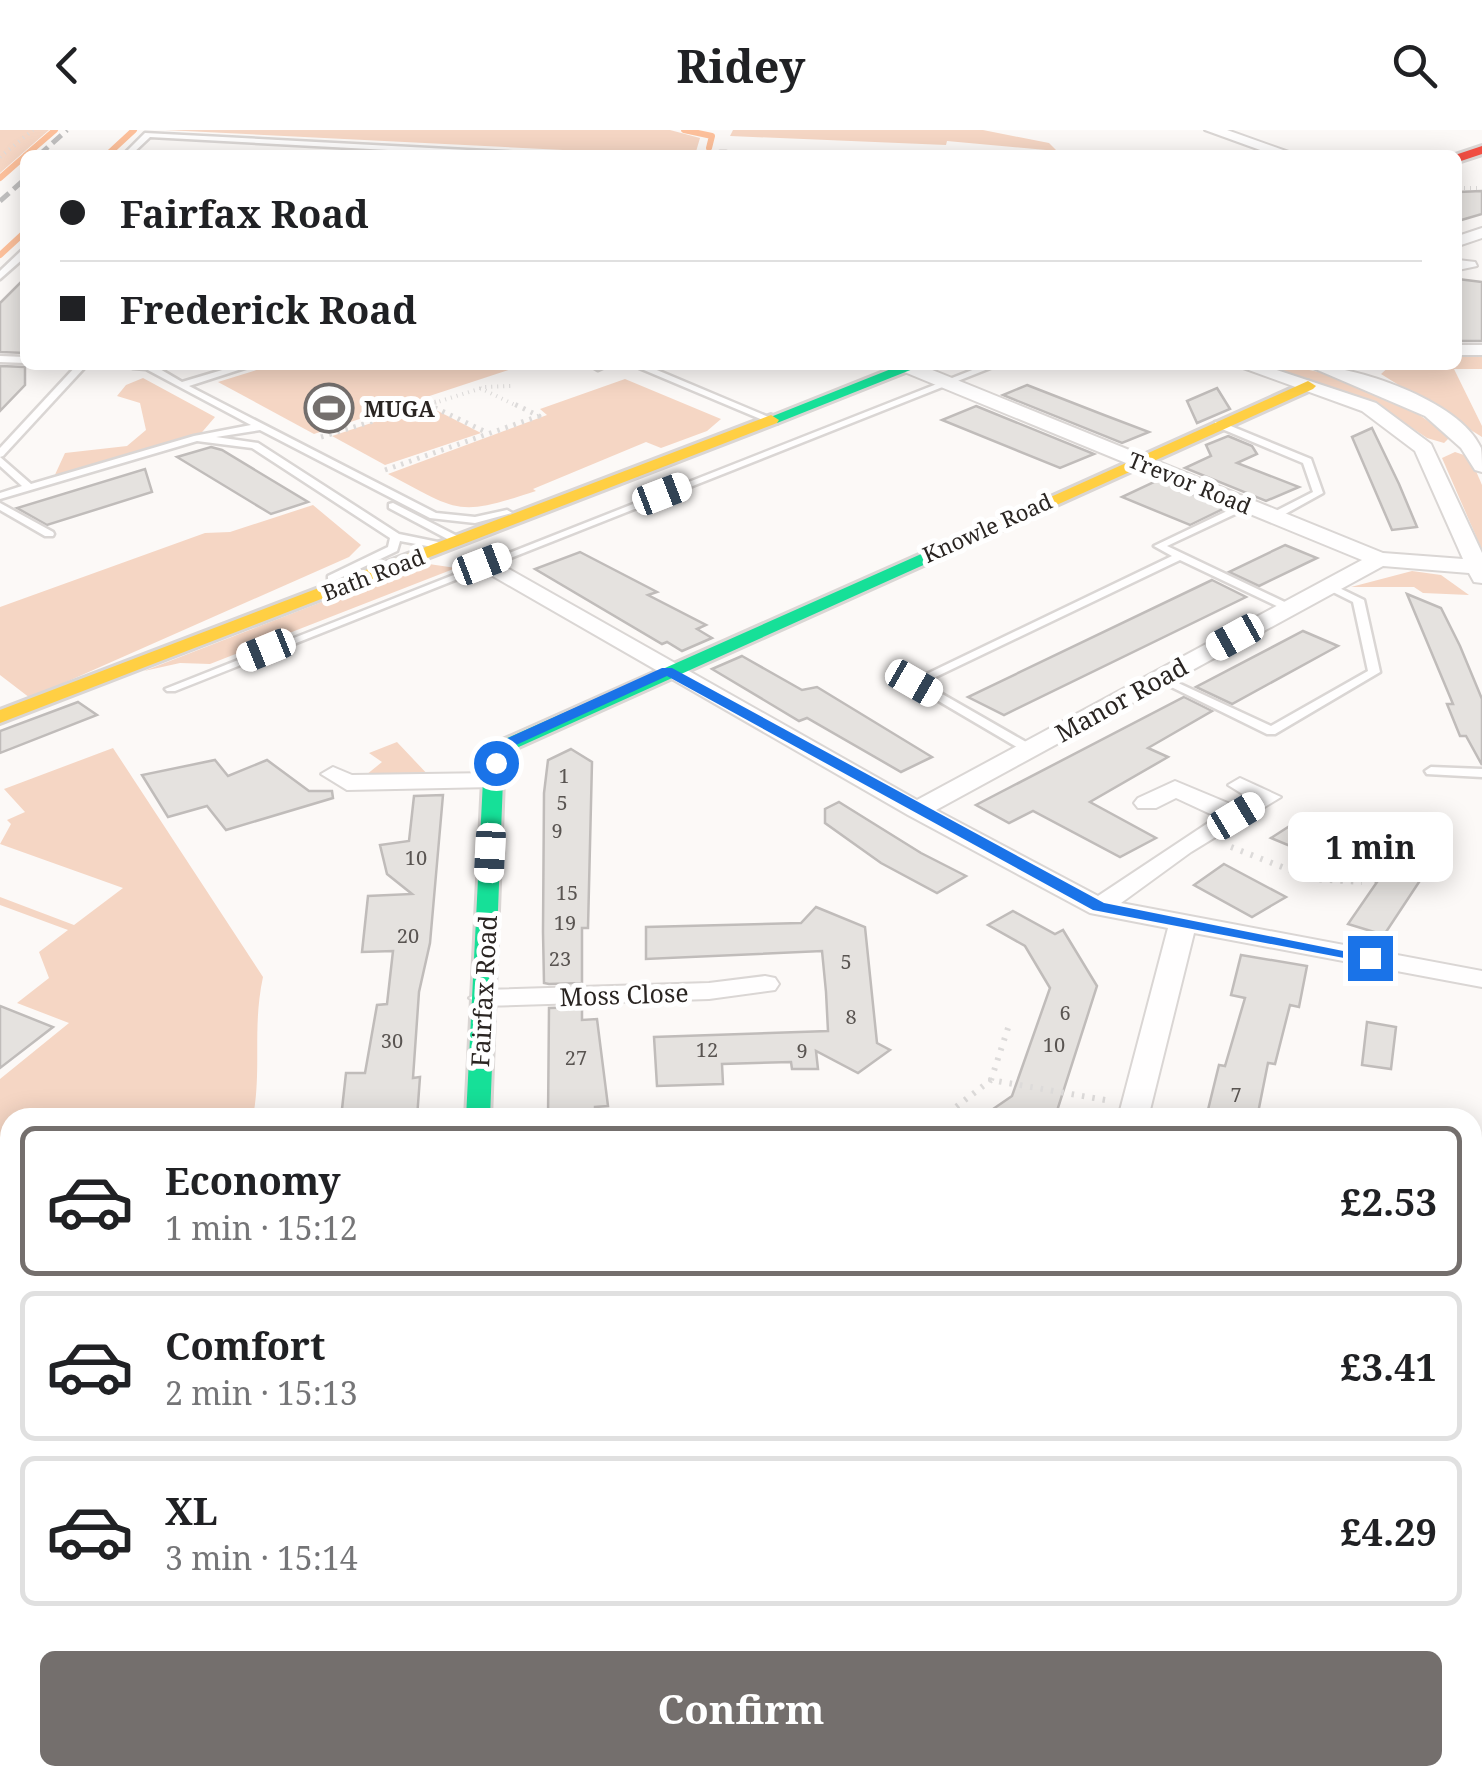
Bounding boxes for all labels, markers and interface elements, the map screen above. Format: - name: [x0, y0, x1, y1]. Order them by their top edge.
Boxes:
- text: Ridey: [677, 35, 805, 96]
- icon: back: [40, 38, 95, 93]
- icon: search: [1387, 38, 1442, 93]
- text: Fairfax Road: [120, 187, 369, 239]
- text: Frederick Road: [120, 283, 417, 335]
- sports icon: MUGA: [303, 382, 355, 434]
- place label: MUGA: [364, 393, 435, 423]
- street label: Trevor Road: [1124, 444, 1256, 520]
- car: [629, 469, 695, 519]
- street label: Knowle Road: [918, 485, 1057, 569]
- car: [449, 539, 515, 589]
- street label: Bath Road: [318, 541, 429, 607]
- car: [1201, 609, 1269, 665]
- car: [233, 625, 299, 675]
- street label: Manor Road: [1049, 649, 1193, 749]
- car: [881, 655, 947, 711]
- route start: [474, 741, 519, 786]
- house number: 1: [558, 762, 570, 789]
- car: [1203, 788, 1269, 844]
- house number: 5: [556, 789, 568, 816]
- callout: 1 min: [1288, 813, 1452, 883]
- house number: 9: [551, 817, 563, 844]
- car: [473, 822, 507, 884]
- text: 1 min: [1325, 825, 1416, 868]
- house number: 10: [405, 844, 427, 871]
- house number: 15: [556, 879, 578, 906]
- house number: 19: [554, 909, 576, 936]
- street label: Fairfax Road: [462, 914, 504, 1068]
- house number: 20: [397, 922, 419, 949]
- route end: [1348, 936, 1393, 981]
- house number: 23: [549, 945, 571, 972]
- house number: 5: [840, 948, 852, 975]
- street label: Moss Close: [559, 975, 689, 1013]
- house number: 6: [1059, 999, 1071, 1026]
- house number: 8: [845, 1003, 857, 1030]
- house number: 30: [381, 1027, 403, 1054]
- house number: 10: [1043, 1031, 1065, 1058]
- house number: 12: [696, 1036, 718, 1063]
- house number: 9: [796, 1037, 808, 1064]
- house number: 27: [565, 1044, 587, 1071]
- house number: 7: [1230, 1081, 1242, 1108]
- text: Economy: [165, 1154, 341, 1206]
- icon: car: [45, 1156, 135, 1246]
- text: £2.53: [1340, 1175, 1437, 1227]
- text: 1 min · 15:12: [165, 1206, 358, 1249]
- text: Comfort: [165, 1319, 325, 1371]
- icon: car: [45, 1321, 135, 1411]
- text: £3.41: [1340, 1340, 1437, 1392]
- text: 2 min · 15:13: [165, 1371, 358, 1414]
- text: XL: [165, 1484, 218, 1536]
- icon: car: [45, 1486, 135, 1576]
- text: £4.29: [1340, 1505, 1437, 1557]
- text: 3 min · 15:14: [165, 1536, 358, 1579]
- button: Confirm: [40, 1651, 1442, 1766]

